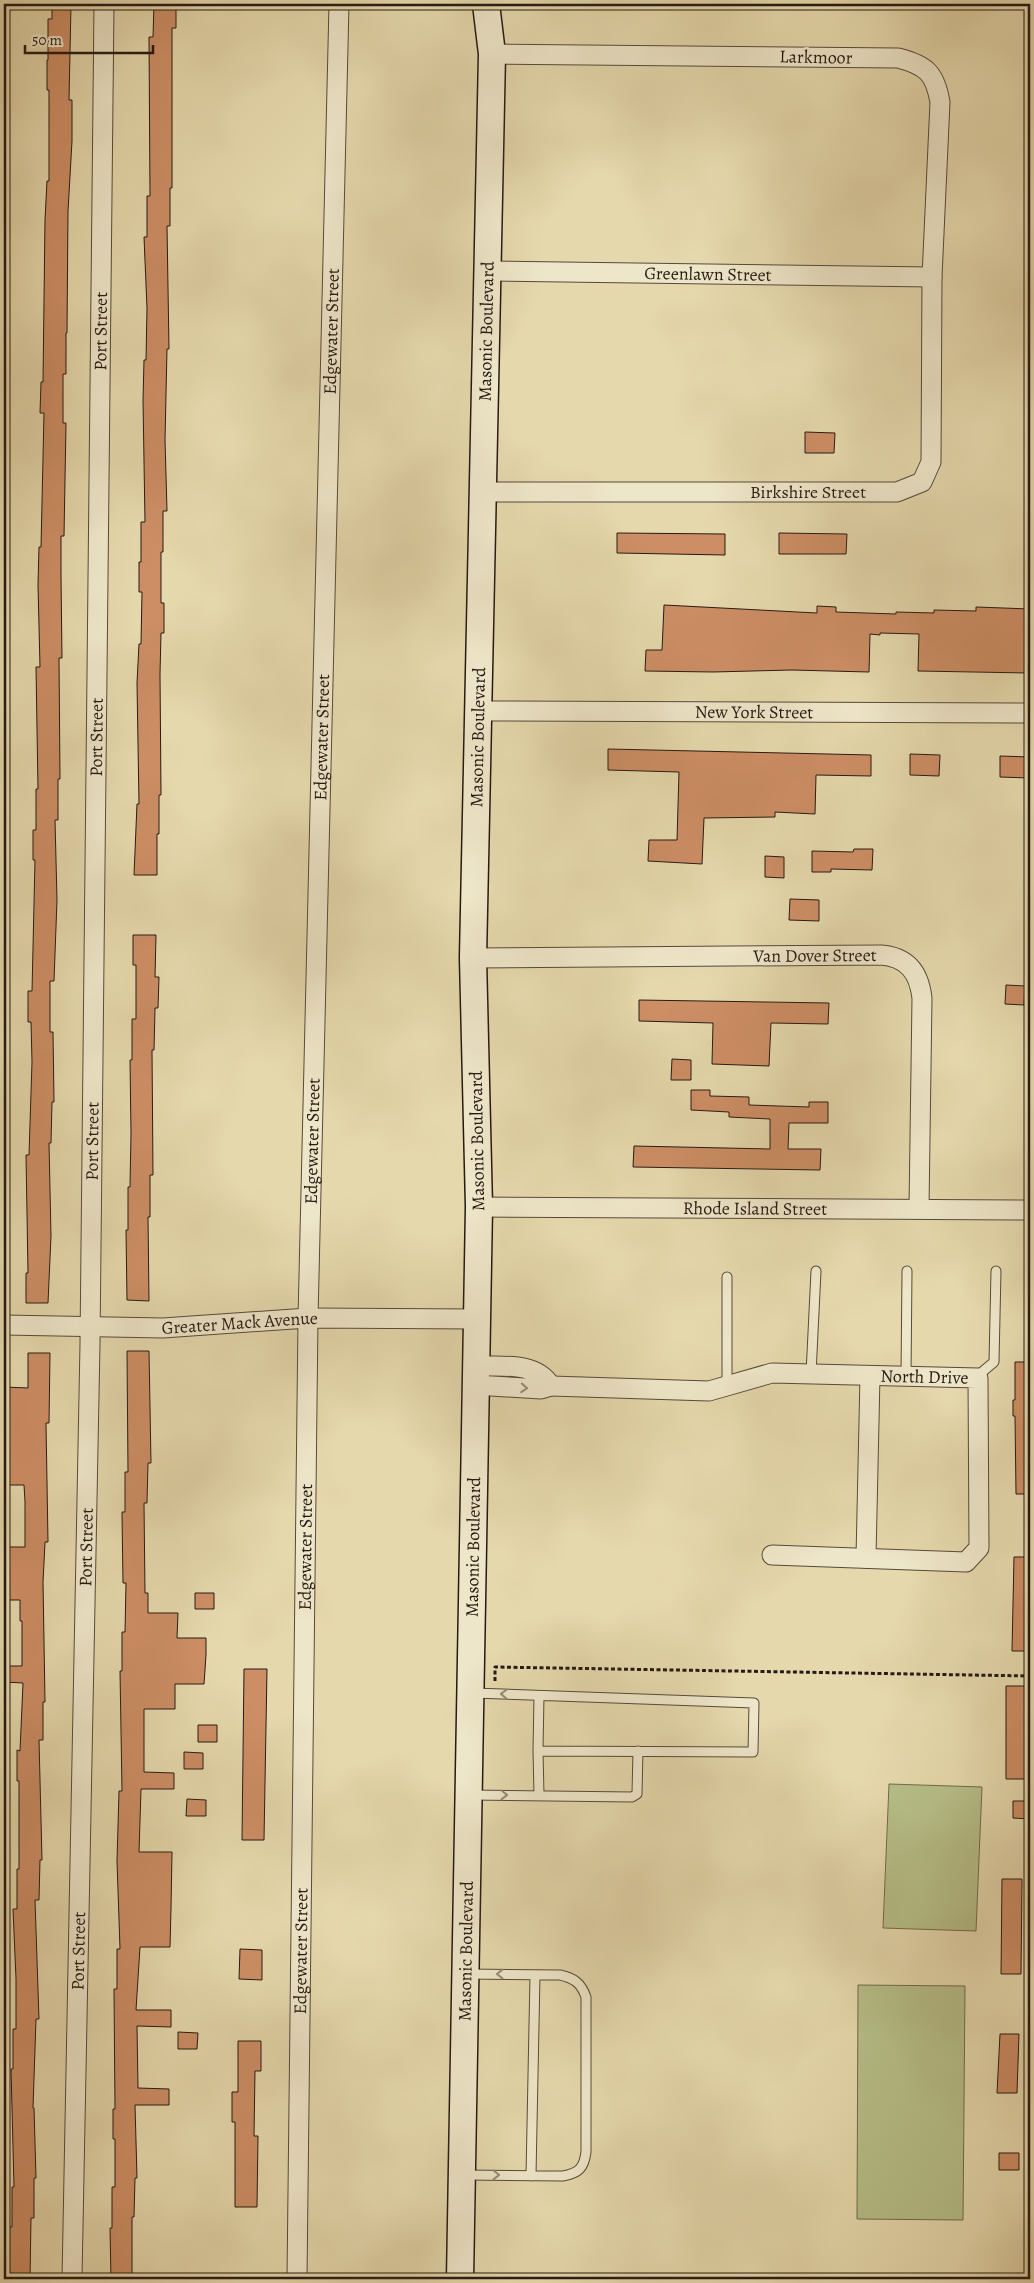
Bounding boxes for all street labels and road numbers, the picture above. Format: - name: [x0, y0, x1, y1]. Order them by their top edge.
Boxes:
- street label: Larkmoor: [779, 44, 853, 70]
- street label: Masonic Boulevard: [473, 261, 500, 402]
- street label: Greenlawn Street: [644, 261, 772, 287]
- street label: Edgewater Street: [318, 268, 345, 395]
- street label: Port Street: [88, 292, 113, 371]
- street label: Birkshire Street: [750, 480, 866, 504]
- street label: Masonic Boulevard: [464, 667, 491, 808]
- street label: Edgewater Street: [308, 674, 335, 801]
- street label: Port Street: [84, 698, 109, 777]
- street label: New York Street: [695, 700, 813, 724]
- street label: Van Dover Street: [752, 943, 877, 968]
- street label: Masonic Boulevard: [464, 1070, 490, 1211]
- street label: Edgewater Street: [299, 1077, 326, 1205]
- street label: Port Street: [80, 1102, 105, 1181]
- street label: Rhode Island Street: [683, 1196, 827, 1221]
- street label: Greater Mack Avenue: [161, 1306, 318, 1340]
- street label: North Drive: [880, 1364, 969, 1390]
- street label: Masonic Boulevard: [460, 1477, 486, 1617]
- street label: Edgewater Street: [293, 1484, 318, 1610]
- street label: Port Street: [73, 1507, 99, 1587]
- street label: Masonic Boulevard: [453, 1880, 479, 2021]
- street label: Edgewater Street: [288, 1888, 313, 2014]
- street label: Port Street: [66, 1911, 91, 1991]

